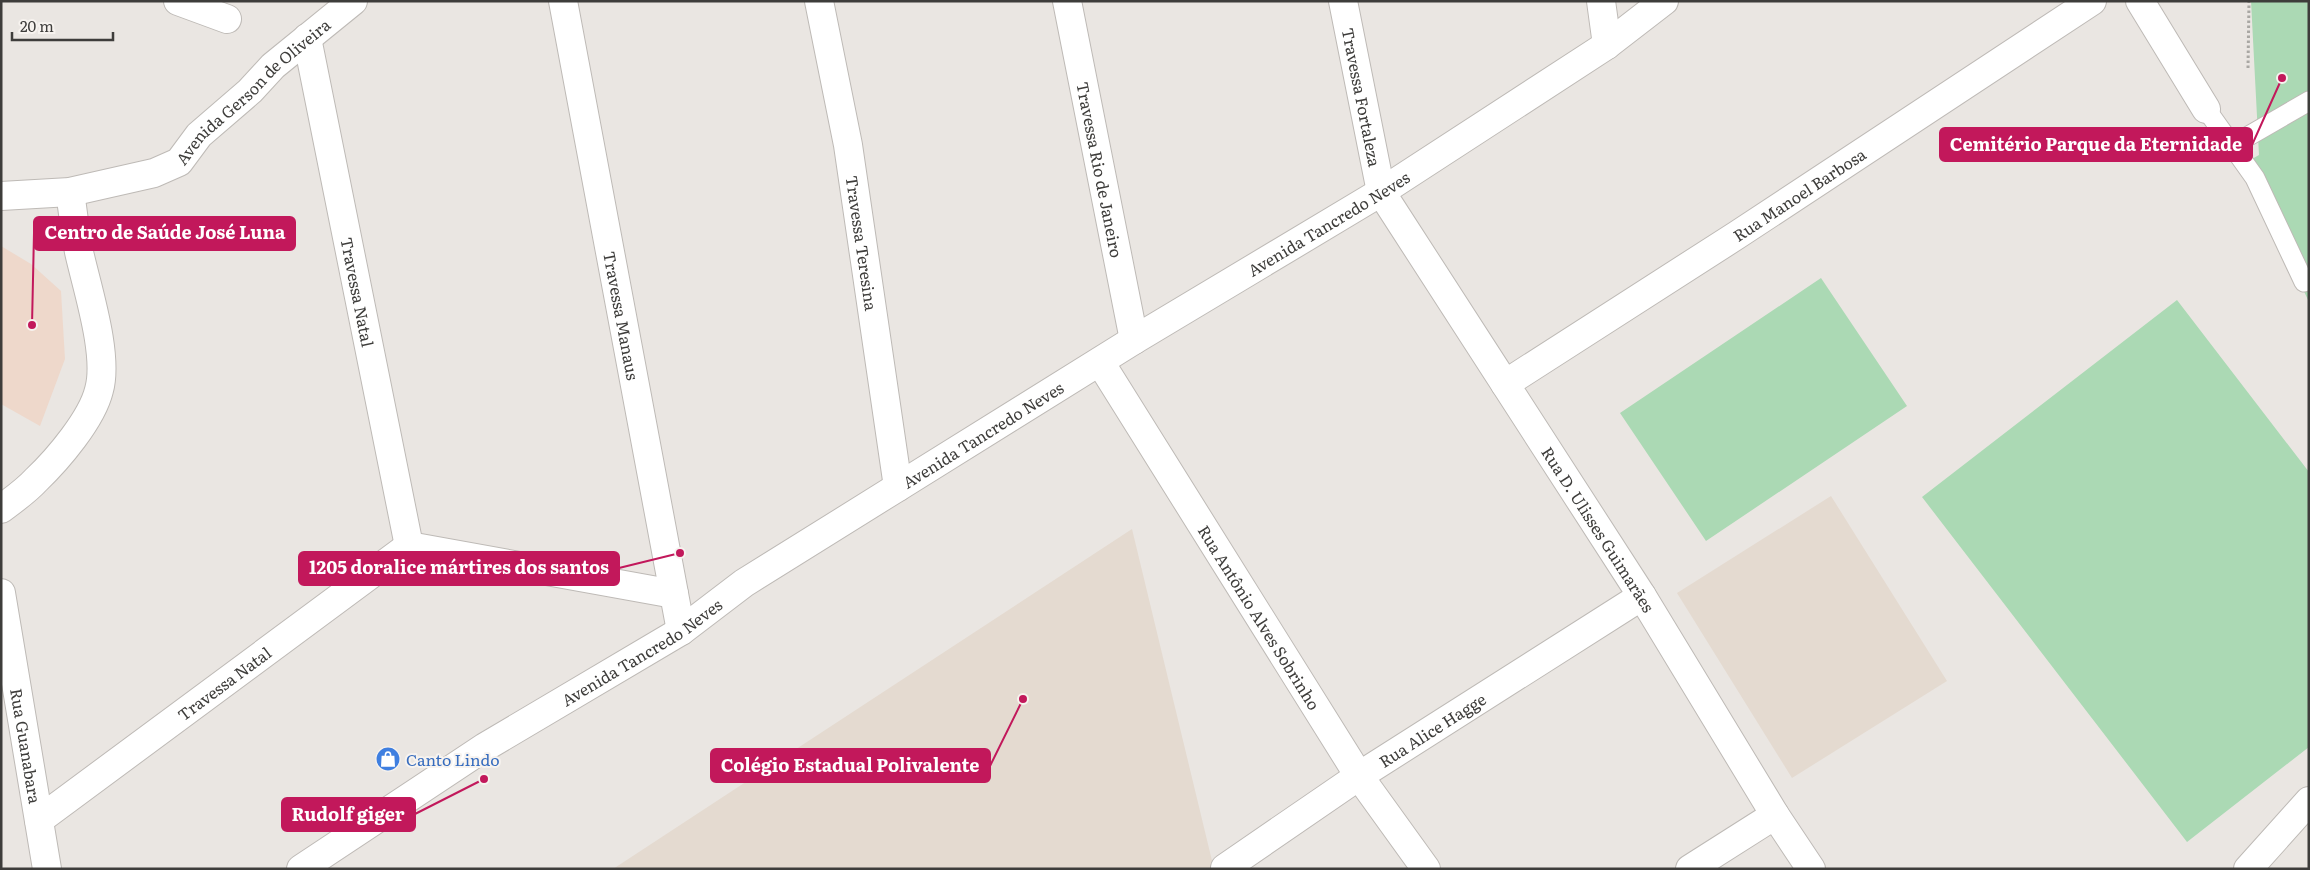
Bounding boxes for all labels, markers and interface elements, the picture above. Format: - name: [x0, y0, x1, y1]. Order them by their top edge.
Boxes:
- scale bar: [12, 10, 114, 42]
- street label: Avenida Gerson de Oliveira: [169, 12, 335, 169]
- text: 20 m: [20, 14, 54, 37]
- street label: Travessa Fortaleza: [1337, 26, 1388, 169]
- street label: Travessa Rio de Janeiro: [1071, 80, 1129, 260]
- callout: Cemitério Parque da Eternidade: [1940, 128, 2252, 161]
- text: Cemitério Parque da Eternidade: [1950, 130, 2242, 157]
- street label: Rua Manoel Barbosa: [1728, 141, 1870, 247]
- street label: Avenida Tancredo Neves: [1243, 165, 1414, 281]
- street label: Travessa Teresina: [841, 174, 884, 313]
- callout: Centro de Saúde José Luna: [34, 217, 295, 250]
- text: Centro de Saúde José Luna: [45, 218, 286, 245]
- street label: Travessa Natal: [335, 235, 381, 349]
- street label: Travessa Manaus: [598, 249, 646, 382]
- street label: Avenida Tancredo Neves: [898, 375, 1068, 494]
- street label: Rua D. Ulisses Guimarães: [1536, 442, 1661, 616]
- street label: Rua Antônio Alves Sobrinho: [1193, 520, 1327, 714]
- callout: 1205 doralice mártires dos santos: [299, 552, 619, 585]
- text: 1205 doralice mártires dos santos: [309, 553, 609, 580]
- street label: Avenida Tancredo Neves: [557, 592, 727, 711]
- street label: Travessa Natal: [172, 640, 276, 726]
- street label: Rua Guanabara: [5, 686, 48, 806]
- street label: Rua Alice Hagge: [1374, 687, 1490, 773]
- shop icon: Canto Lindo: [375, 746, 401, 772]
- place label: Canto Lindo: [406, 747, 500, 771]
- callout: Colégio Estadual Polivalente: [711, 749, 990, 782]
- text: Colégio Estadual Polivalente: [721, 751, 979, 778]
- callout: Rudolf giger: [282, 798, 415, 831]
- text: Rudolf giger: [291, 800, 405, 827]

